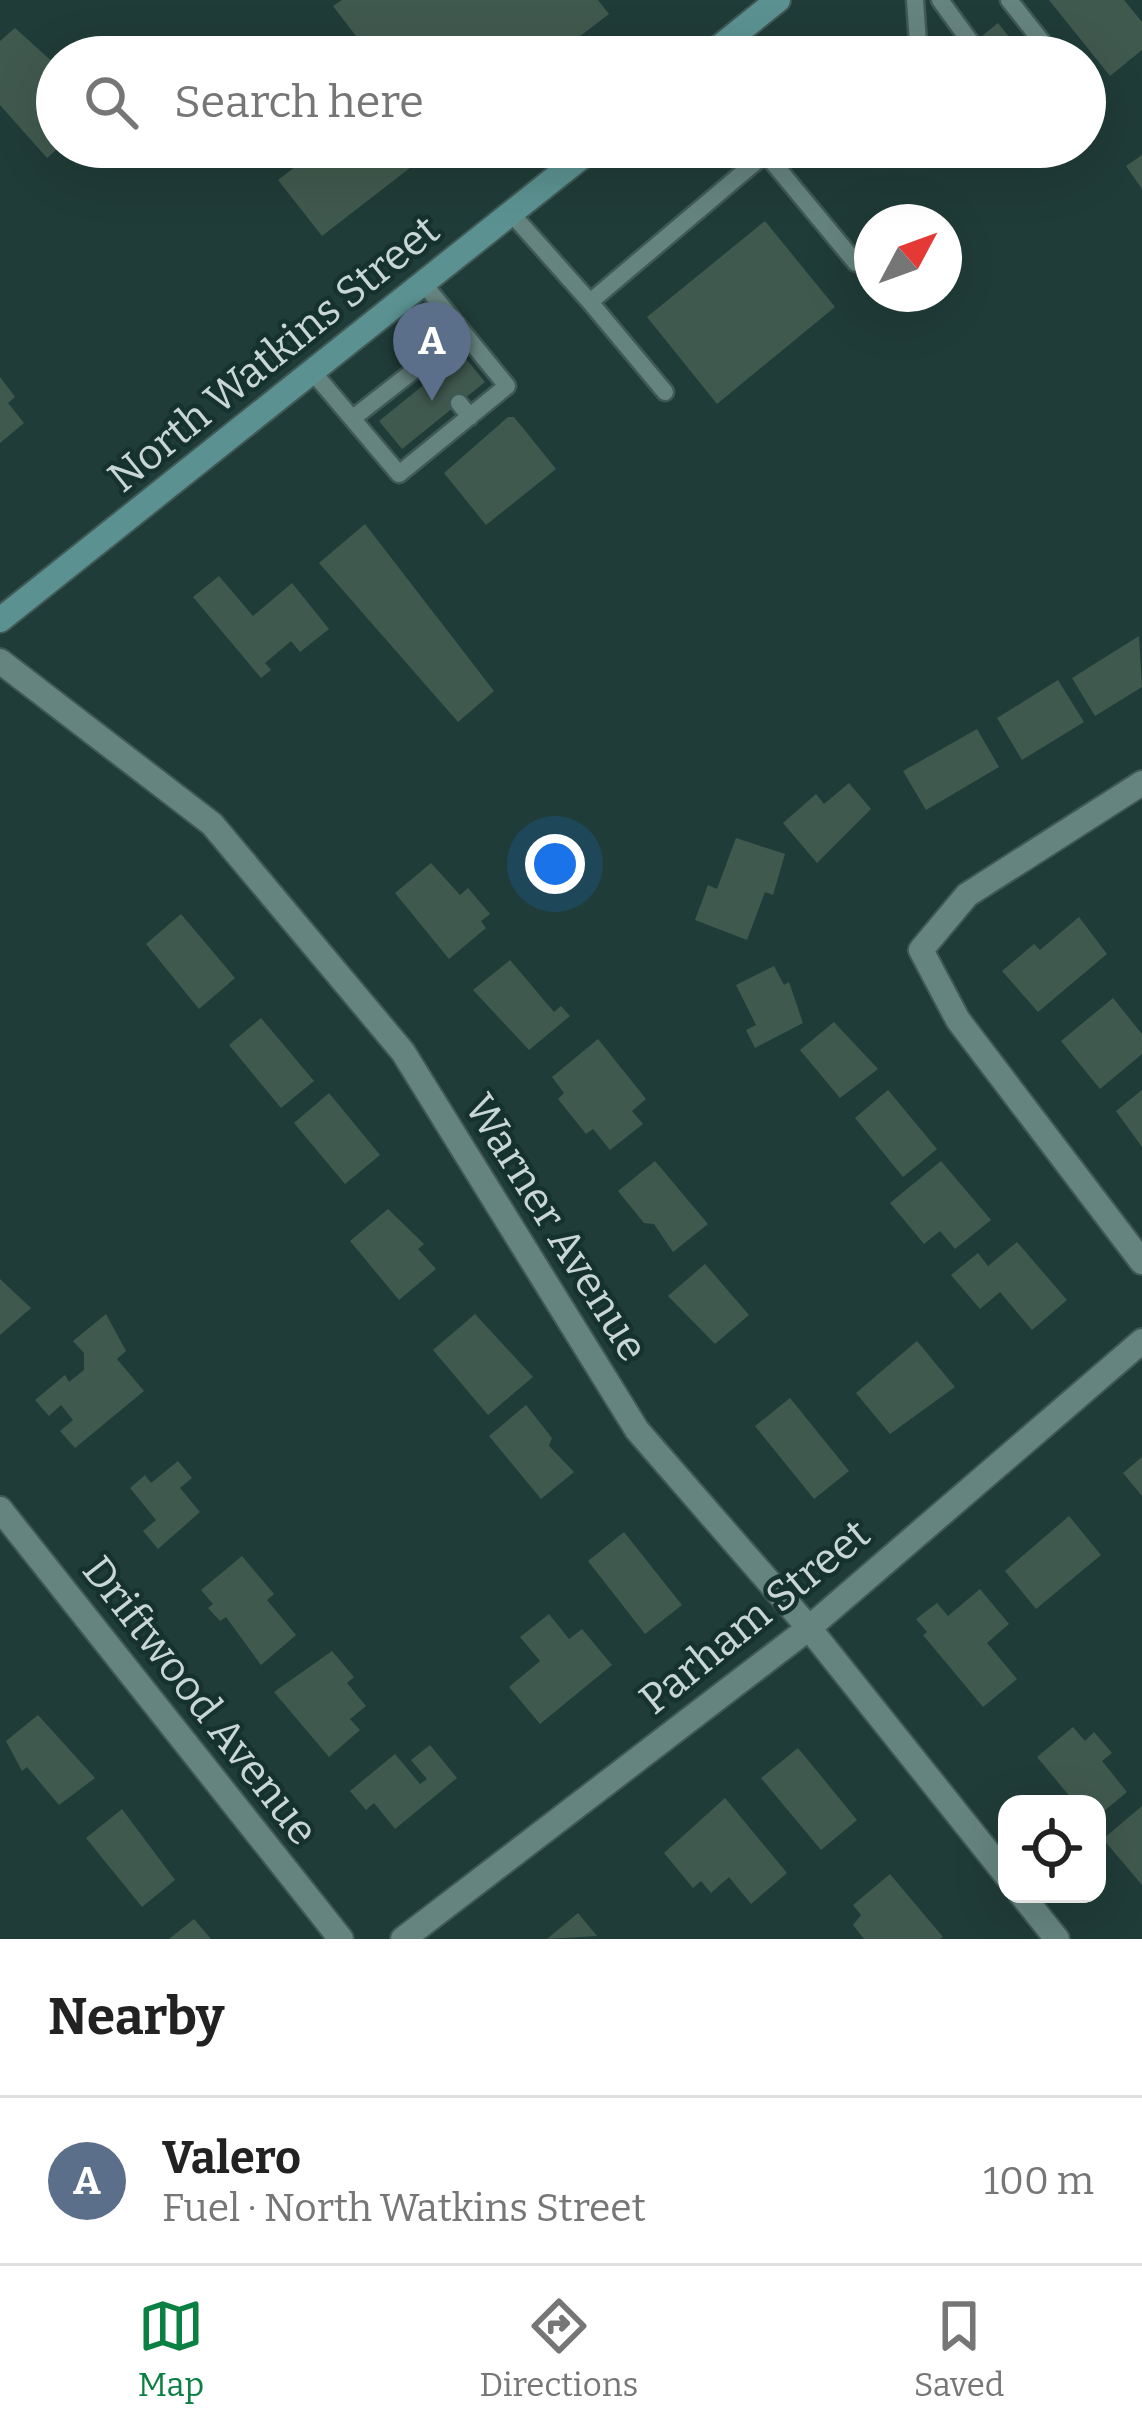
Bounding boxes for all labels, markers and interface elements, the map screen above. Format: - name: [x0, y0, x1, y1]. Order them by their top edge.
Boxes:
- search box: [36, 36, 1106, 168]
- icon: search: [78, 69, 144, 135]
- text: Search here: [174, 75, 424, 129]
- north arrow: [854, 204, 962, 312]
- street label: North Watkins Street: [98, 205, 449, 503]
- pin: A: [393, 302, 471, 401]
- your location: [525, 834, 585, 894]
- street label: Warner Avenue: [454, 1085, 658, 1370]
- street label: Parham Street: [630, 1509, 880, 1725]
- street label: Driftwood Avenue: [72, 1547, 328, 1855]
- map controls: [998, 1795, 1106, 1903]
- button: locate: [998, 1795, 1106, 1903]
- text: Nearby: [48, 1986, 224, 2048]
- text: Valero: [162, 2131, 301, 2185]
- text: A: [73, 2158, 101, 2204]
- text: 100 m: [983, 2158, 1094, 2204]
- text: Fuel · North Watkins Street: [162, 2185, 646, 2231]
- tab: Map: [138, 2293, 204, 2405]
- tab: Directions: [480, 2293, 638, 2405]
- tab: Saved: [914, 2293, 1004, 2405]

